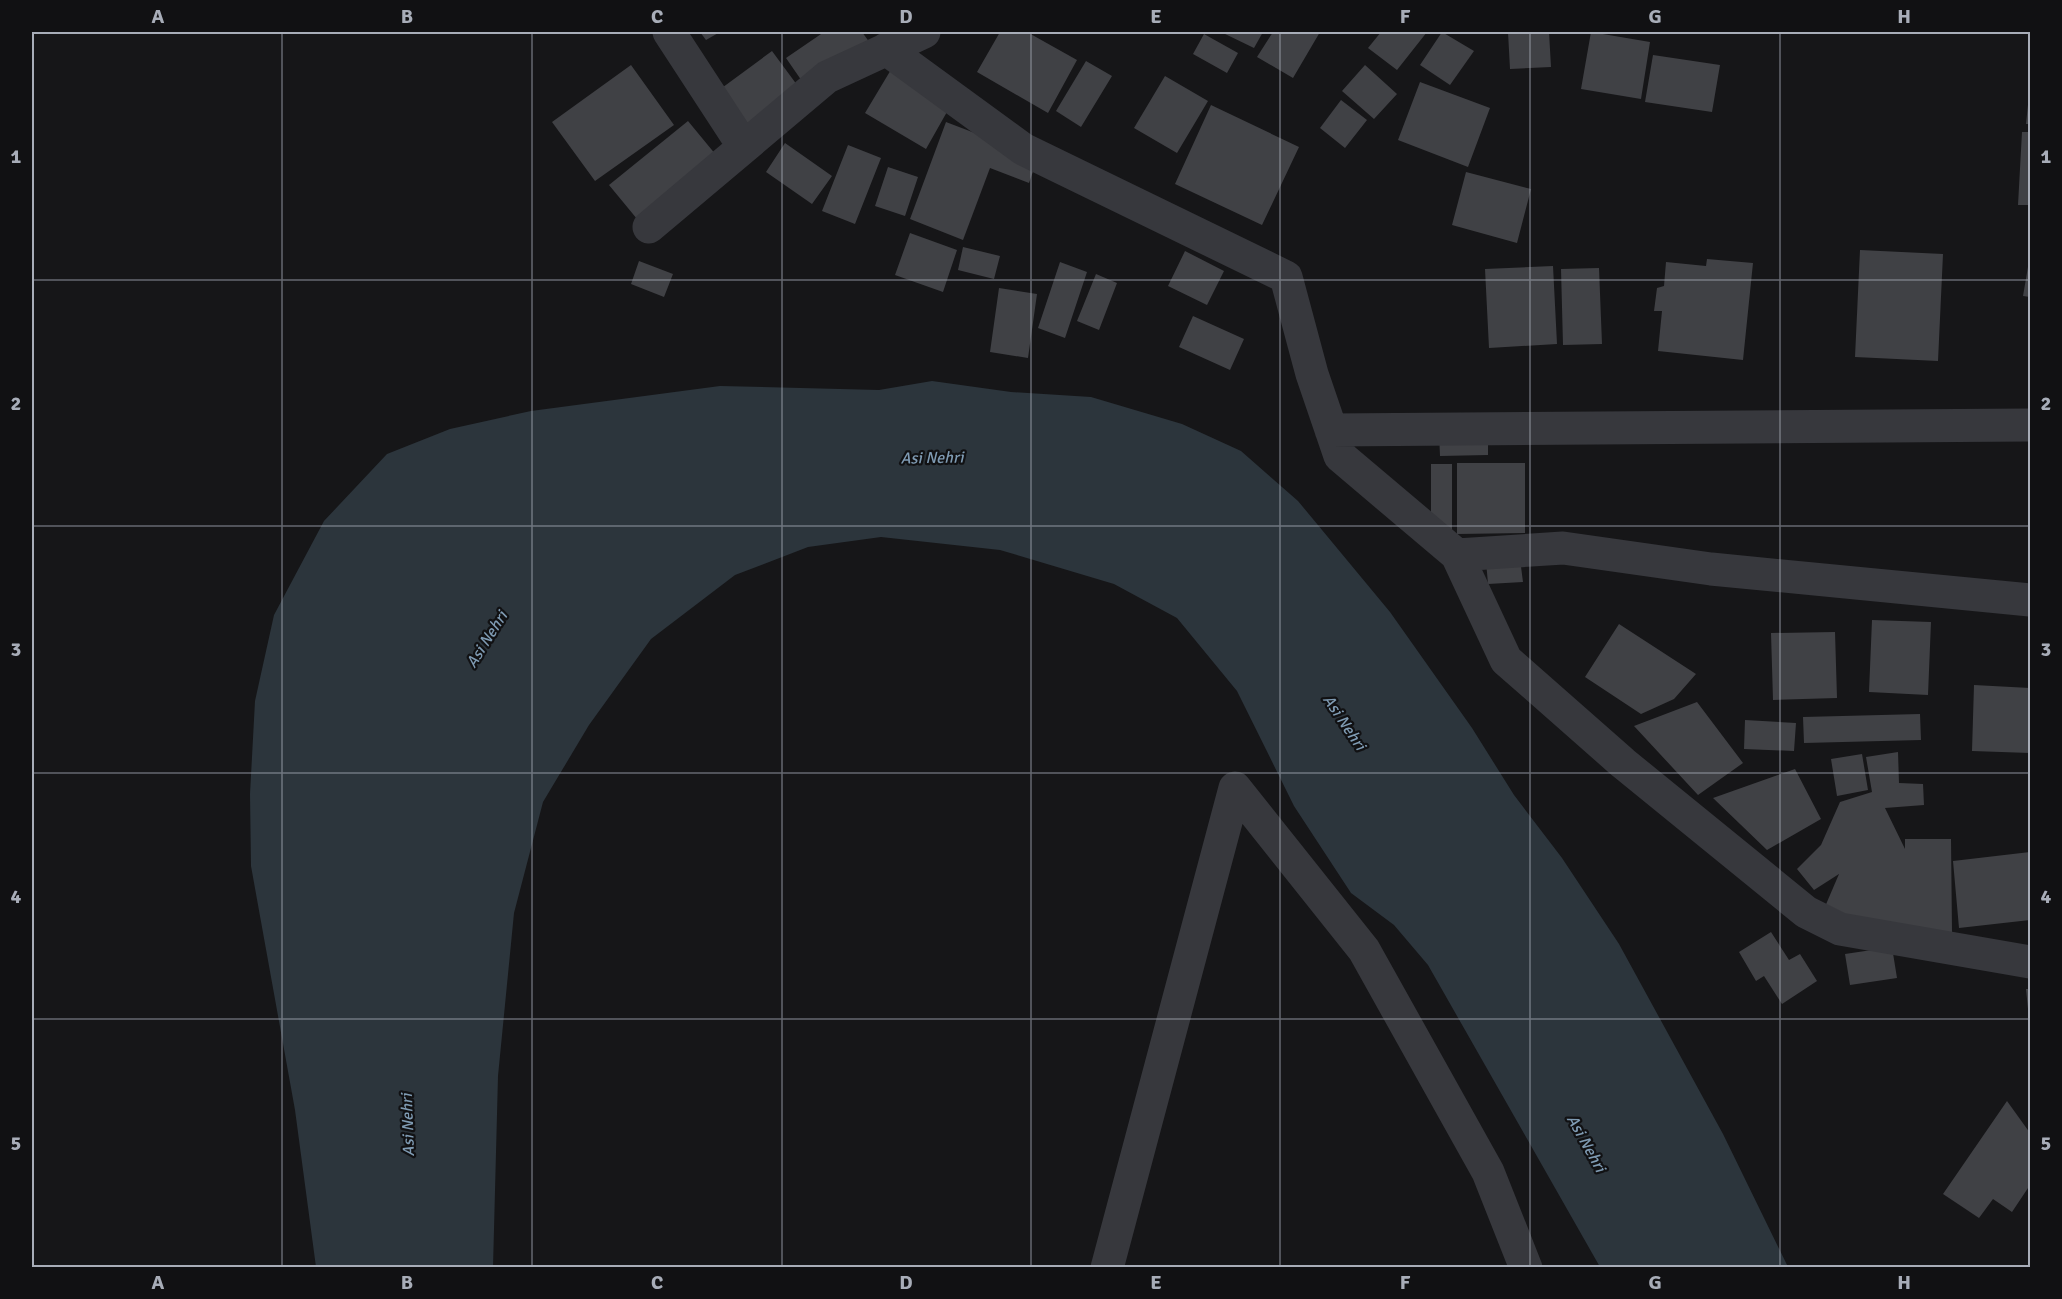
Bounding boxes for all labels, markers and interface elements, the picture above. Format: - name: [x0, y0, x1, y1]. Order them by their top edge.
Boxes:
- text: A: [152, 4, 165, 29]
- text: B: [401, 4, 413, 29]
- text: C: [651, 4, 663, 29]
- text: D: [899, 4, 913, 29]
- text: E: [1150, 4, 1162, 29]
- text: F: [1400, 4, 1411, 29]
- text: G: [1648, 4, 1662, 29]
- text: H: [1897, 4, 1911, 29]
- text: 1: [11, 144, 22, 169]
- text: 1: [2041, 144, 2052, 169]
- text: 2: [11, 391, 21, 416]
- text: 2: [2041, 391, 2051, 416]
- water label: Asi Nehri: [900, 447, 965, 469]
- water label: Asi Nehri: [462, 606, 513, 671]
- text: 3: [11, 637, 21, 662]
- text: 3: [2041, 637, 2051, 662]
- water label: Asi Nehri: [1318, 691, 1371, 756]
- text: 4: [11, 884, 22, 909]
- text: 4: [2041, 884, 2052, 909]
- water label: Asi Nehri: [397, 1092, 419, 1157]
- water label: Asi Nehri: [1562, 1111, 1611, 1177]
- text: 5: [11, 1131, 21, 1156]
- text: 5: [2041, 1131, 2051, 1156]
- text: A: [152, 1270, 165, 1295]
- text: B: [401, 1270, 413, 1295]
- text: C: [651, 1270, 663, 1295]
- text: D: [899, 1270, 913, 1295]
- text: E: [1150, 1270, 1162, 1295]
- text: F: [1400, 1270, 1411, 1295]
- text: G: [1648, 1270, 1662, 1295]
- text: H: [1897, 1270, 1911, 1295]

